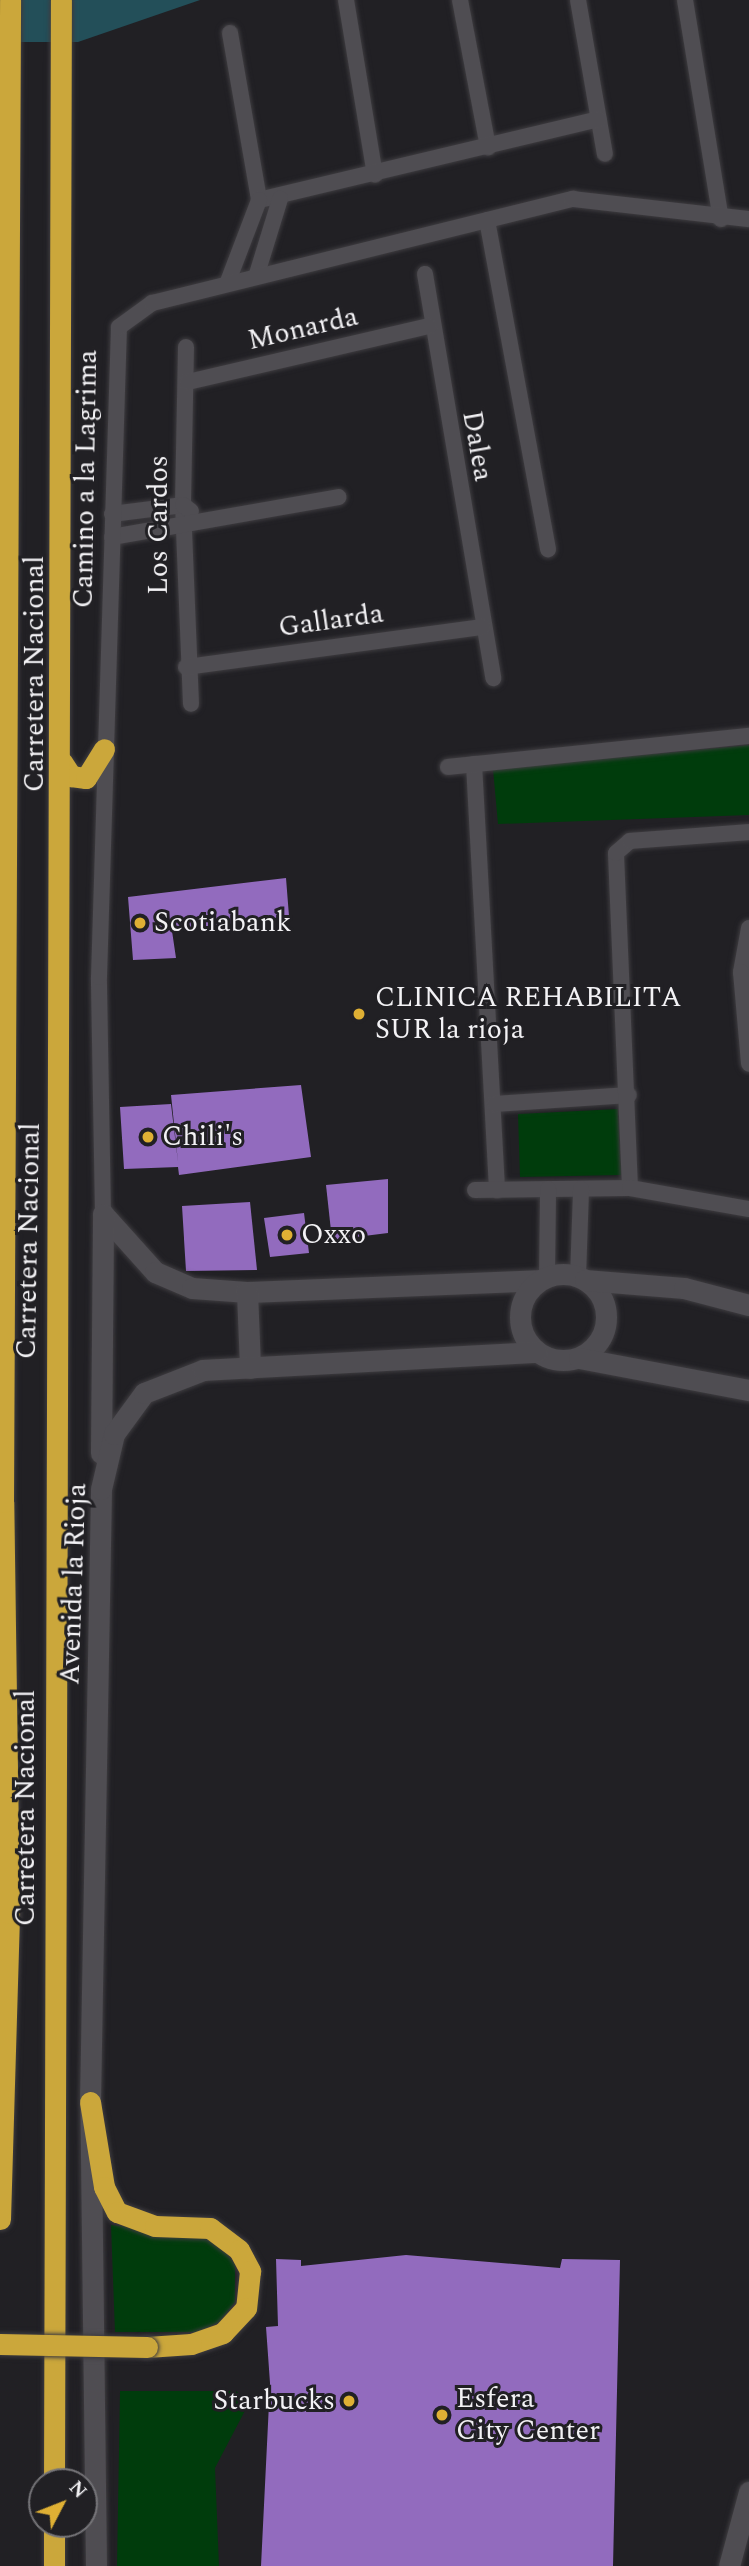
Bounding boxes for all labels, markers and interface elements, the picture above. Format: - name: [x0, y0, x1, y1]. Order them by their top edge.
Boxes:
- street label: Monarda: [245, 300, 361, 358]
- street label: Camino a la Lagrima: [67, 349, 105, 609]
- street label: Dalea: [454, 408, 500, 484]
- street label: Los Cardos: [142, 455, 176, 595]
- street label: Carretera Nacional: [18, 556, 52, 792]
- street label: Gallarda: [276, 597, 386, 645]
- place label: Scotiabank: [154, 906, 292, 940]
- marker: Scotiabank: [132, 915, 148, 931]
- place label: CLINICA REHABILITA SUR la rioja: [375, 981, 682, 1047]
- marker: CLINICA REHABILITA SUR la rioja: [349, 1004, 369, 1024]
- place label: Chili's: [162, 1120, 243, 1154]
- street label: Carretera Nacional: [10, 1123, 48, 1359]
- marker: Chili's: [140, 1129, 156, 1145]
- place label: Oxxo: [301, 1218, 366, 1252]
- marker: Oxxo: [279, 1227, 295, 1243]
- street label: Avenida la Rioja: [54, 1483, 94, 1685]
- street label: Carretera Nacional: [9, 1690, 43, 1926]
- place label: Esfera City Center: [456, 2382, 600, 2448]
- place label: Starbucks: [213, 2384, 335, 2418]
- marker: Starbucks: [341, 2393, 357, 2409]
- marker: Esfera City Center: [434, 2407, 450, 2423]
- north arrow: [28, 2468, 98, 2538]
- text: N: [62, 2474, 93, 2505]

